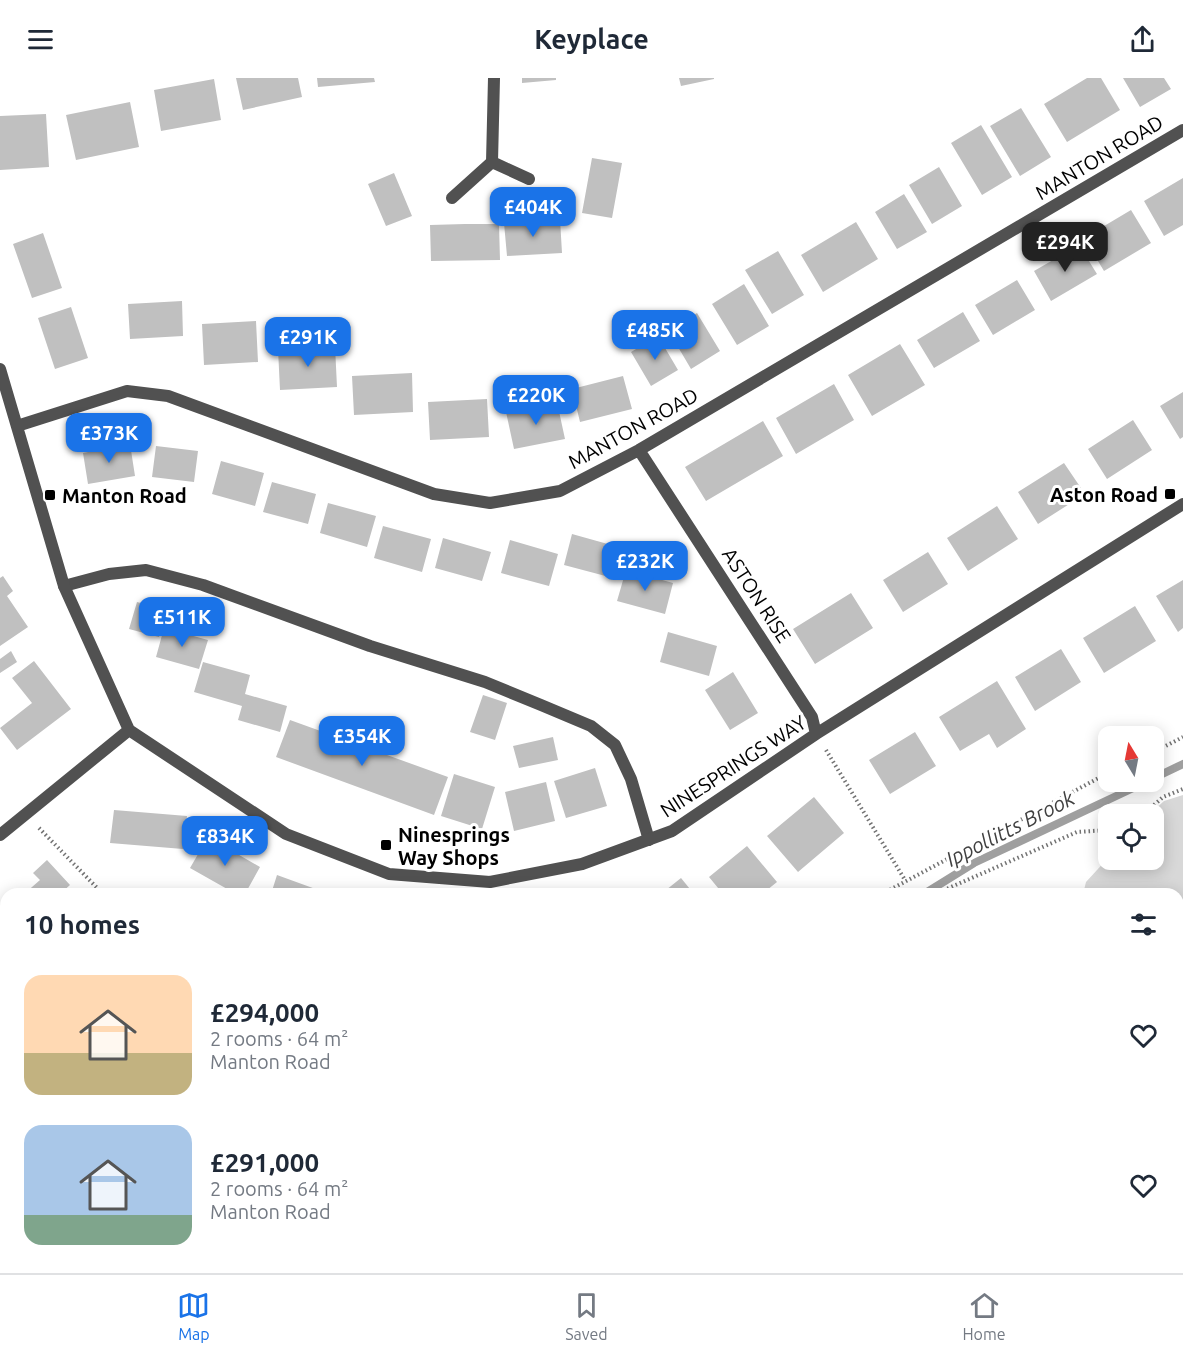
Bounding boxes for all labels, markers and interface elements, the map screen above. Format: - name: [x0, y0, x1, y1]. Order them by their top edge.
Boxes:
- icon: menu: [24, 23, 57, 56]
- icon: share: [1126, 23, 1159, 56]
- text: Keyplace: [534, 24, 649, 54]
- street label: MANTON ROAD: [1031, 110, 1167, 204]
- pin: £404K: [491, 187, 575, 238]
- text: £404K: [504, 195, 562, 218]
- pin: £294K: [1023, 222, 1107, 273]
- text: £294K: [1036, 230, 1094, 253]
- pin: £485K: [613, 310, 697, 361]
- pin: £291K: [266, 317, 350, 368]
- text: £485K: [626, 318, 684, 341]
- text: £291K: [279, 325, 337, 348]
- pin: £220K: [494, 375, 578, 426]
- text: £220K: [507, 383, 565, 406]
- street label: MANTON ROAD: [564, 383, 702, 473]
- pin: £373K: [67, 413, 151, 464]
- text: £373K: [80, 421, 138, 444]
- place label: Aston Road: [1050, 483, 1158, 506]
- place label: Manton Road: [62, 484, 187, 507]
- marker: Aston Road: [1163, 487, 1177, 501]
- marker: Manton Road: [43, 488, 57, 502]
- pin: £232K: [603, 541, 687, 592]
- street label: ASTON RISE: [718, 543, 796, 647]
- text: £232K: [616, 549, 674, 572]
- pin: £511K: [140, 597, 224, 648]
- text: £511K: [153, 605, 211, 628]
- street label: NINESPRINGS WAY: [656, 710, 810, 822]
- pin: £354K: [320, 716, 404, 767]
- text: £354K: [333, 724, 391, 747]
- north arrow: [1098, 726, 1164, 792]
- map controls: [1098, 726, 1164, 870]
- water label: Ippollitts Brook: [942, 785, 1078, 871]
- button: locate: [1098, 804, 1164, 870]
- pin: £834K: [183, 816, 267, 867]
- place label: Ninesprings Way Shops: [398, 823, 510, 869]
- text: £834K: [196, 824, 254, 847]
- marker: Ninesprings Way Shops: [379, 838, 393, 852]
- icon: filters: [1127, 908, 1160, 941]
- text: 10 homes: [24, 910, 140, 939]
- text: £294,000: [210, 998, 319, 1027]
- icon: home: [72, 999, 144, 1071]
- icon: heart: [1127, 1019, 1160, 1052]
- text: 2 rooms · 64 m²: [210, 1027, 348, 1050]
- text: Manton Road: [210, 1050, 331, 1073]
- text: £291,000: [210, 1148, 319, 1177]
- icon: home: [72, 1149, 144, 1221]
- icon: heart: [1127, 1169, 1160, 1202]
- text: 2 rooms · 64 m²: [210, 1177, 348, 1200]
- text: Manton Road: [210, 1200, 331, 1223]
- tab: Map: [177, 1289, 210, 1343]
- tab: Saved: [565, 1289, 608, 1343]
- tab: Home: [962, 1289, 1006, 1343]

